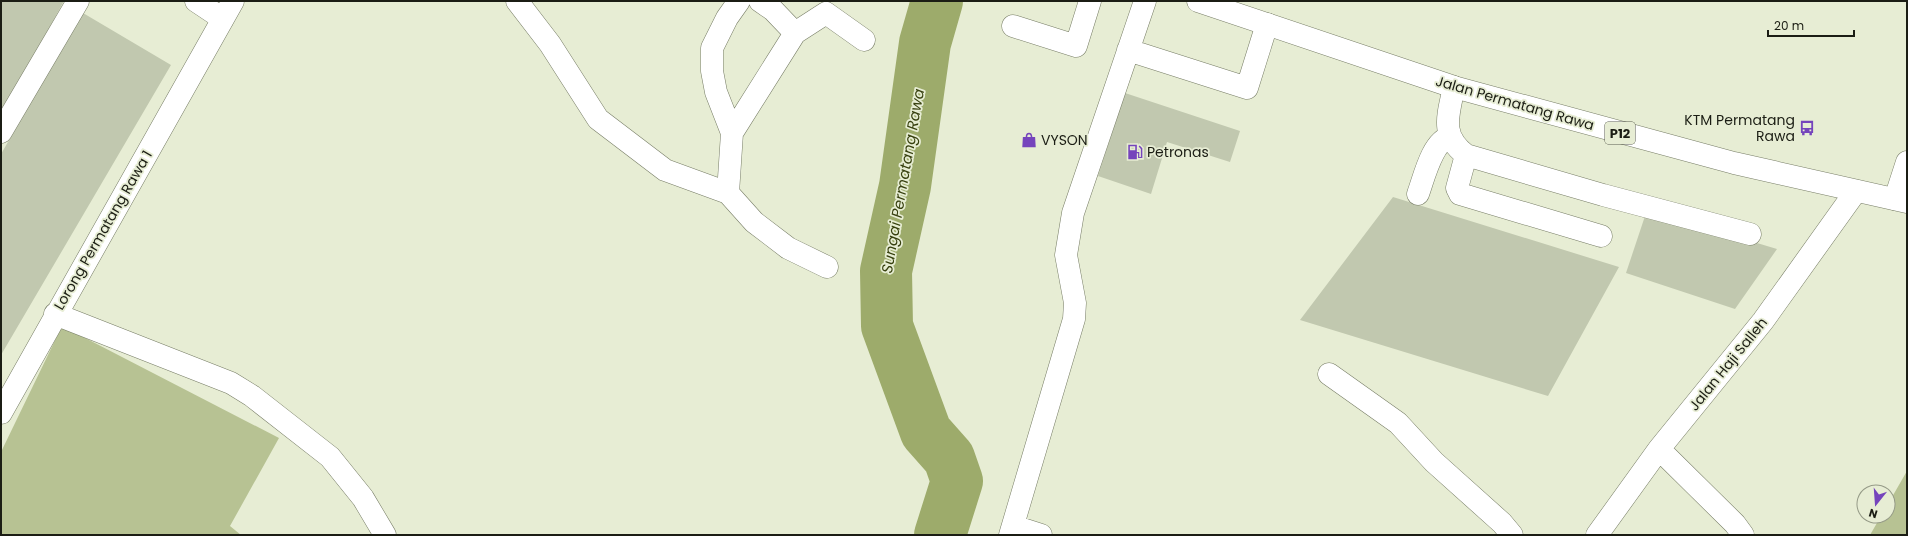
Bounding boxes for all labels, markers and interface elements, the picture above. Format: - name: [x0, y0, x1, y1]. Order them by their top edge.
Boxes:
- scale bar: [1768, 12, 1854, 38]
- text: 20 m: [1774, 17, 1804, 34]
- street label: Jalan Permatang Rawa: [1433, 71, 1597, 135]
- water label: Sungai Permatang Rawa: [876, 87, 929, 275]
- place label: KTM Permatang Rawa: [1684, 110, 1795, 146]
- bus stop icon: KTM Permatang Rawa: [1798, 119, 1816, 137]
- road number: P12: [1605, 122, 1635, 144]
- place label: VYSON: [1041, 130, 1088, 150]
- shop icon: VYSON: [1020, 131, 1038, 149]
- place label: Petronas: [1147, 142, 1209, 162]
- fuel station icon: Petronas: [1126, 143, 1144, 161]
- street label: Lorong Permatang Rawa 1: [49, 147, 157, 313]
- street label: Jalan Haji Salleh: [1684, 313, 1772, 415]
- north arrow: [1856, 484, 1896, 524]
- text: N: [1867, 505, 1879, 522]

